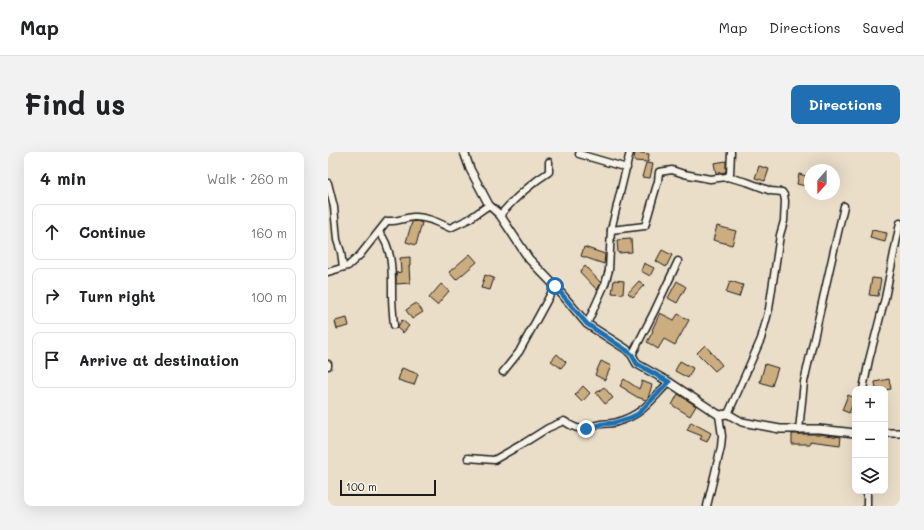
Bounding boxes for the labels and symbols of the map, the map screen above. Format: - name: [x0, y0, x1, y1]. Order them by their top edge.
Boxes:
- north arrow: [804, 164, 840, 200]
- route start: [546, 277, 564, 295]
- route end: [577, 420, 595, 438]
- scale bar: [340, 478, 436, 497]

